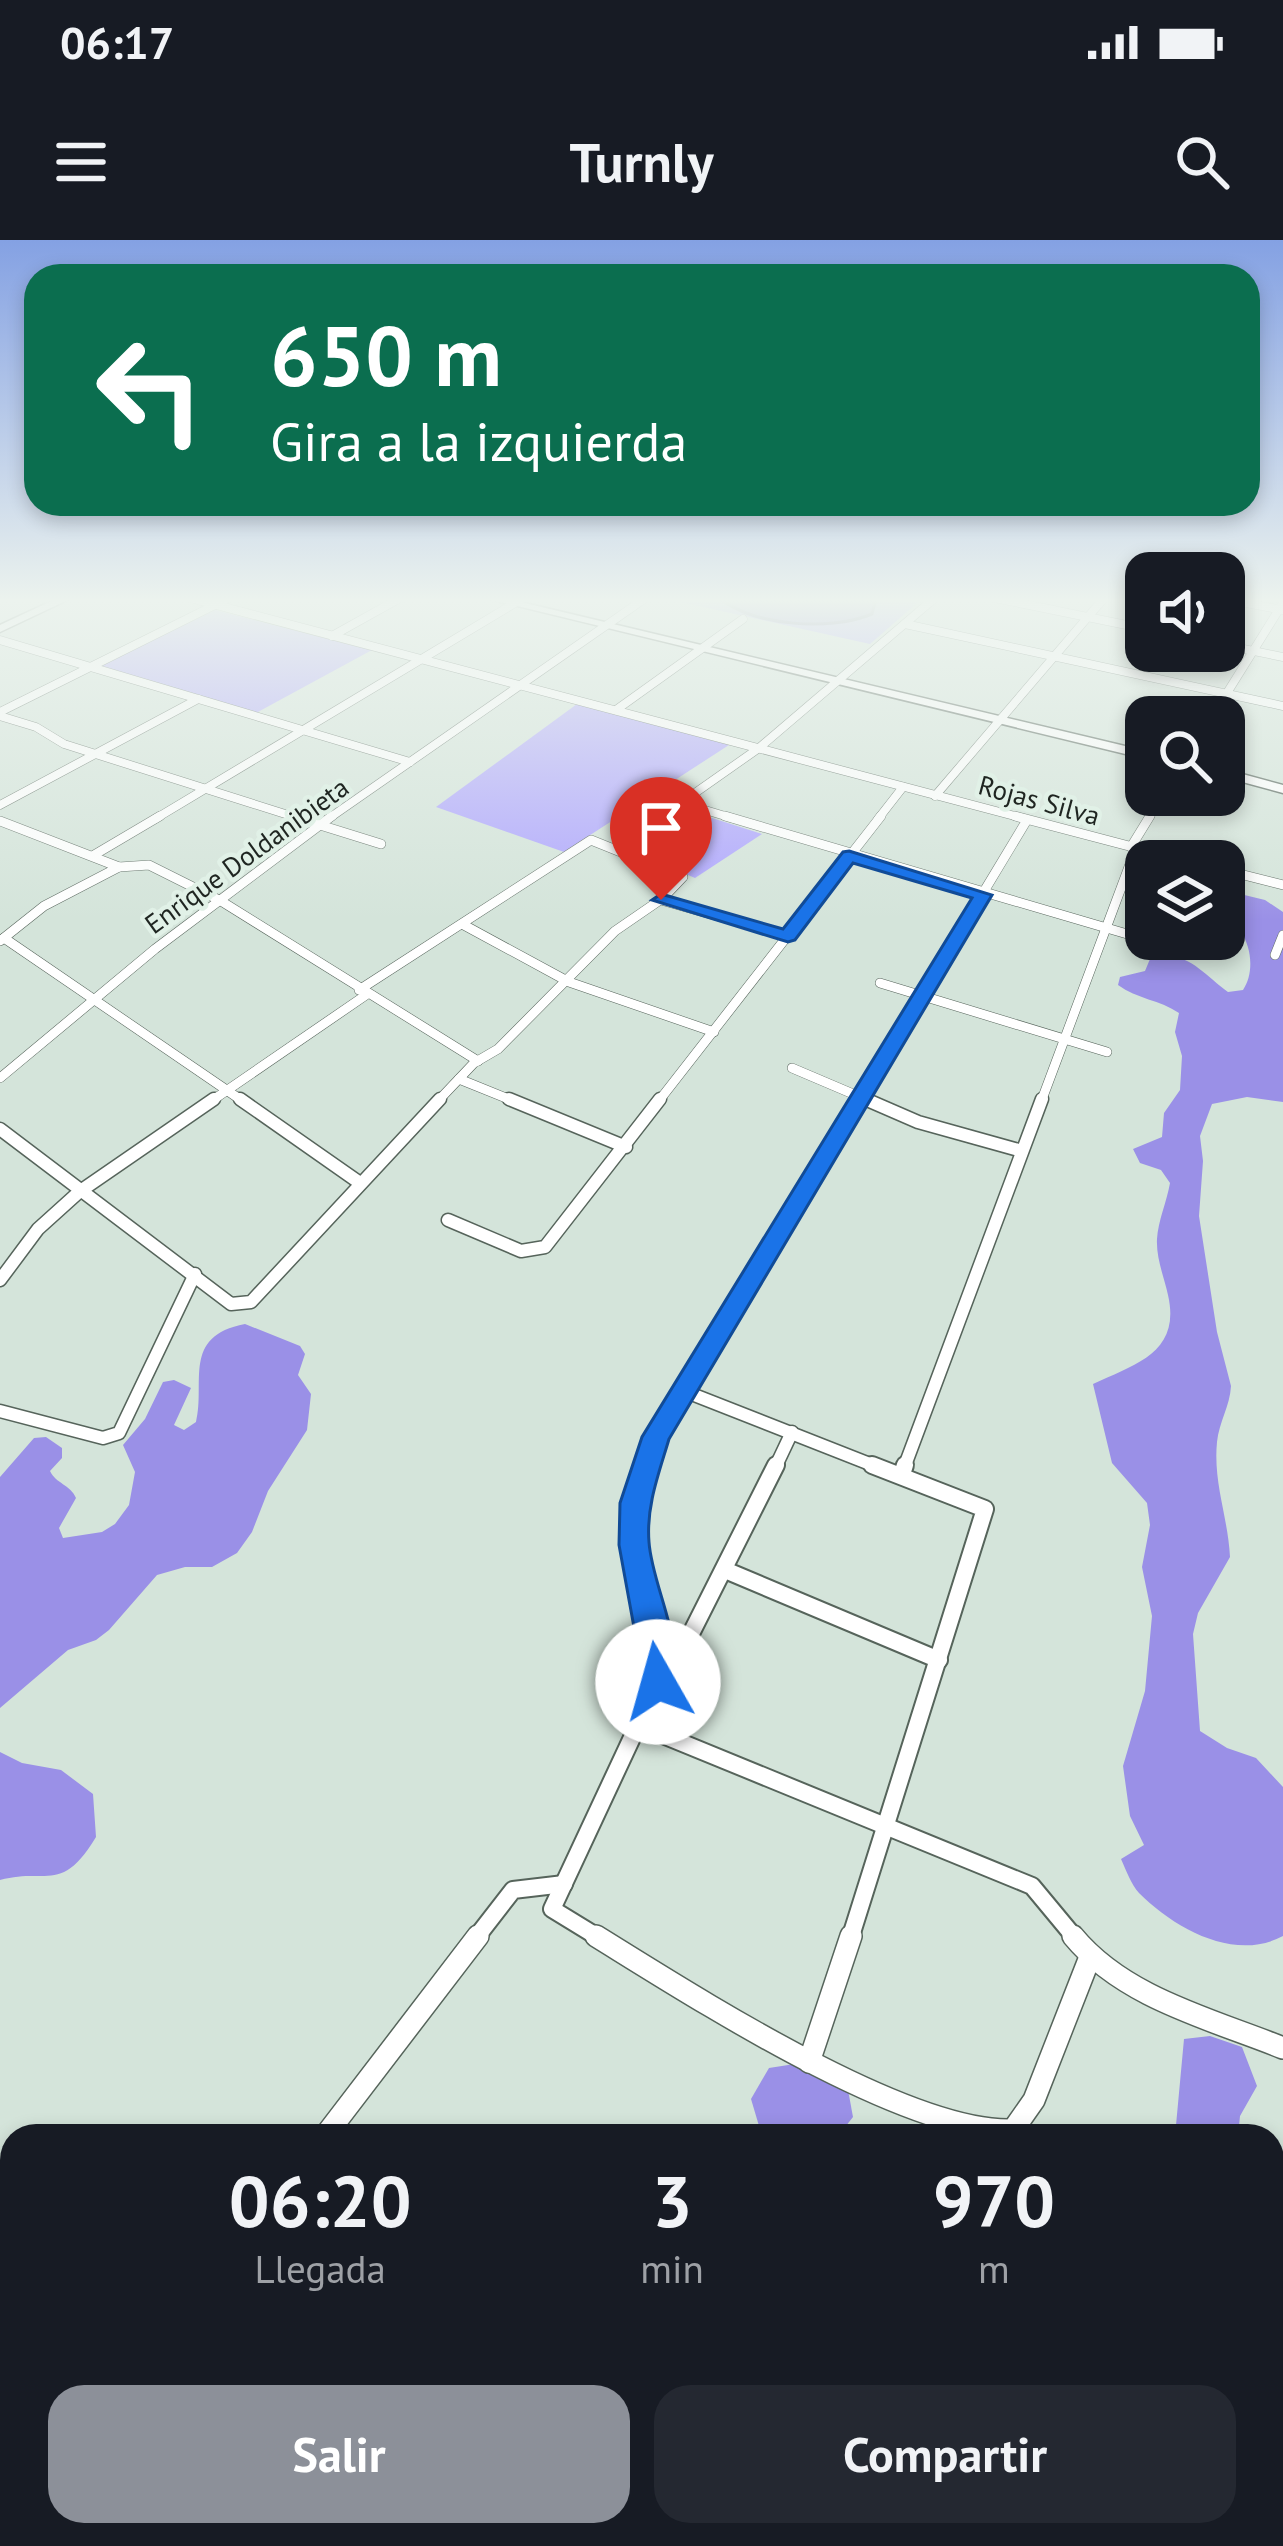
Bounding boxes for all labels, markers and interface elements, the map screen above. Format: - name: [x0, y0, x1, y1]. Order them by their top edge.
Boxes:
- text: 06:17: [60, 13, 174, 71]
- text: Turnly: [569, 127, 714, 197]
- icon: menu: [48, 129, 114, 195]
- icon: search: [1169, 129, 1235, 195]
- text: 650 m: [270, 300, 502, 409]
- icon: left: [72, 312, 228, 468]
- text: Gira a la izquierda: [270, 406, 687, 476]
- map controls: [1125, 552, 1245, 960]
- button: sound: [1125, 552, 1245, 672]
- button: search: [1125, 696, 1245, 816]
- street label: Rojas Silva: [975, 768, 1104, 833]
- street label: Enrique Doldanibieta: [138, 770, 355, 941]
- pin: [610, 777, 712, 900]
- icon: arrive: [628, 795, 694, 861]
- button: layers: [1125, 840, 1245, 960]
- position arrow: [595, 1619, 721, 1745]
- text: 06:20: [229, 2154, 412, 2247]
- text: 3: [652, 2154, 693, 2247]
- text: 970: [933, 2154, 1055, 2247]
- text: Llegada: [254, 2243, 386, 2294]
- text: min: [640, 2243, 704, 2294]
- text: m: [978, 2243, 1010, 2294]
- button: Salir: [48, 2385, 630, 2523]
- button: Compartir: [654, 2385, 1236, 2523]

